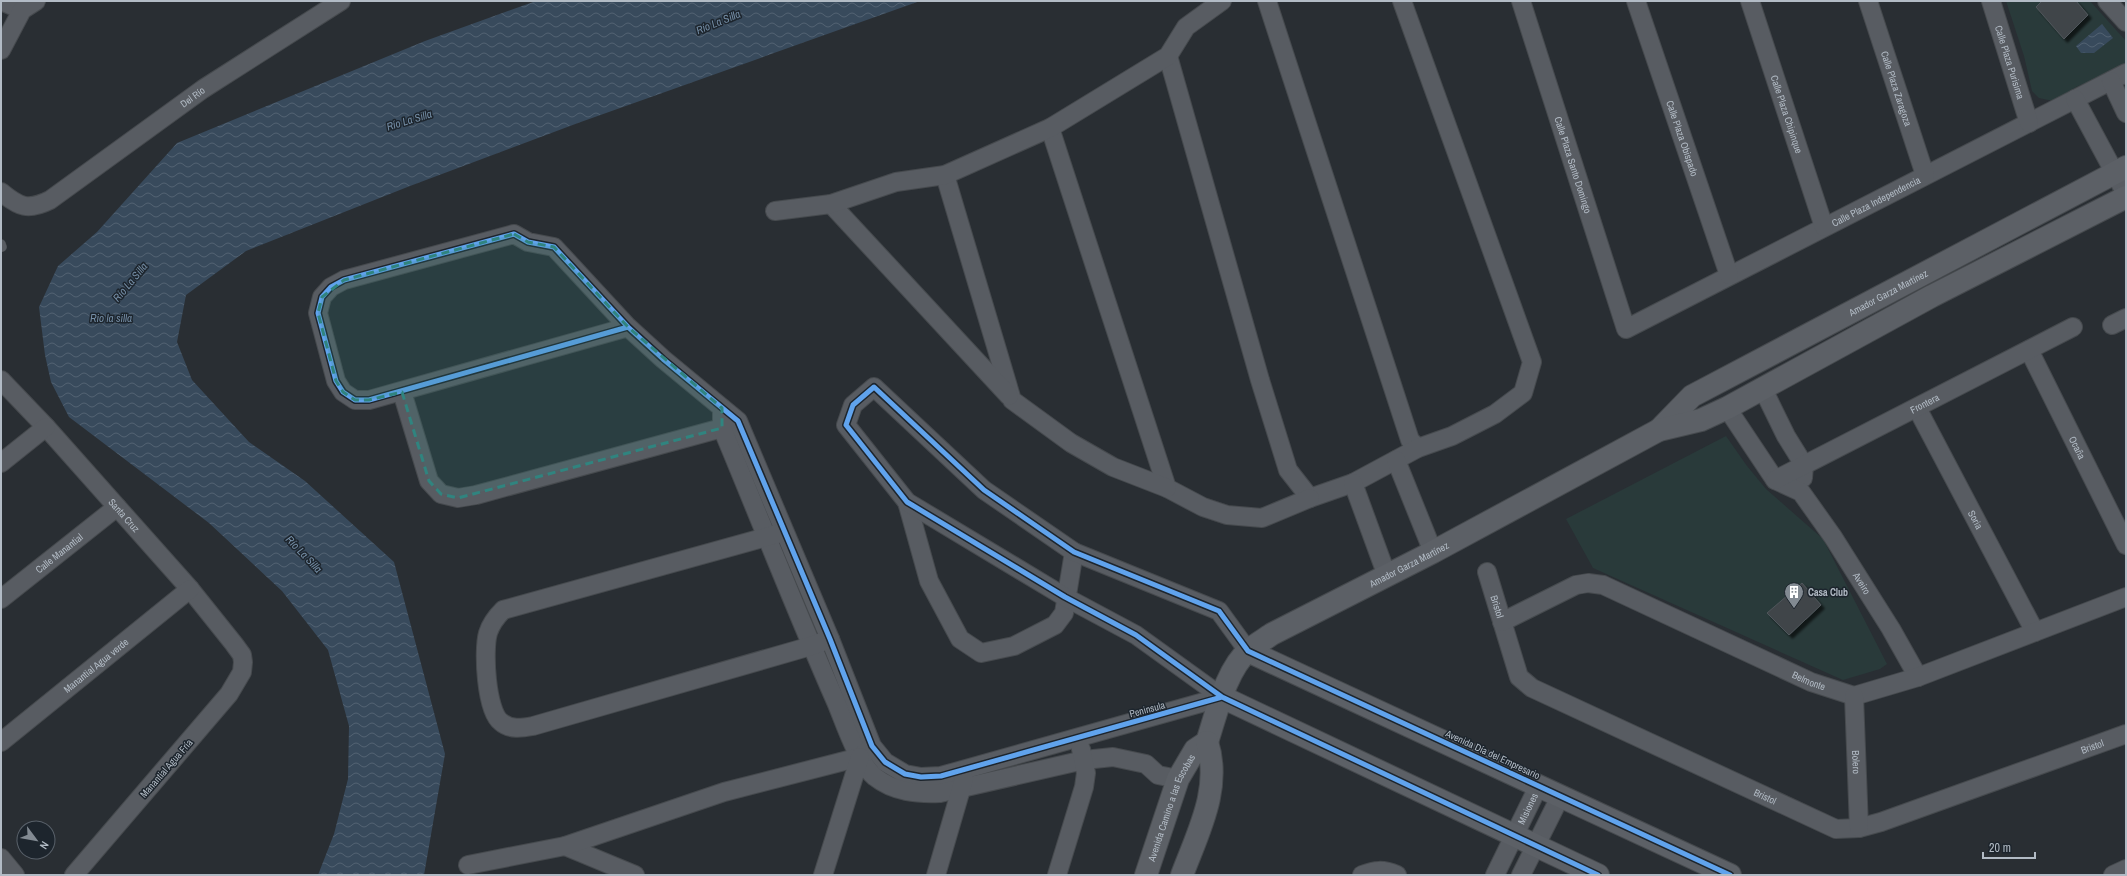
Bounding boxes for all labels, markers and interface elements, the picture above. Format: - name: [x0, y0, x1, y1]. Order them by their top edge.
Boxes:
- water label: Río La Silla: [694, 7, 742, 37]
- street label: Calle Plaza Purisima: [1992, 24, 2027, 101]
- street label: Calle Plaza Zaragoza: [1878, 49, 1915, 128]
- street label: Calle Plaza Chipinque: [1768, 73, 1806, 155]
- street label: Del Río: [178, 84, 208, 110]
- street label: Calle Plaza Obispado: [1663, 99, 1701, 179]
- water label: Río La Silla: [385, 106, 433, 134]
- street label: Calle Plaza Santo Domingo: [1551, 115, 1595, 215]
- street label: Calle Plaza Independencia: [1829, 173, 1923, 230]
- water label: Río La Silla: [110, 260, 150, 304]
- street label: Amador Garza Martínez: [1846, 267, 1930, 320]
- water label: Rio la silla: [90, 311, 132, 325]
- street label: Frontera: [1908, 391, 1942, 417]
- street label: Ocaña: [2066, 434, 2088, 462]
- street label: Santa Cruz: [105, 496, 142, 535]
- street label: Soria: [1965, 508, 1986, 532]
- street label: Calle Manantial: [33, 530, 86, 576]
- water label: Río La Silla: [283, 532, 325, 576]
- street label: Amador Garza Martínez: [1366, 539, 1451, 591]
- street label: Aveiro: [1849, 569, 1874, 597]
- building icon: Casa Club: [1783, 581, 1805, 609]
- place label: Casa Club: [1808, 586, 1848, 599]
- street label: Bristol: [1487, 594, 1507, 620]
- street label: Manantial Agua verde: [61, 635, 132, 696]
- street label: Belmonte: [1790, 668, 1827, 693]
- street label: Peninsula: [1128, 698, 1167, 720]
- street label: Avenida Día del Empresario: [1443, 726, 1543, 782]
- street label: Manantial Agua Fría: [137, 736, 196, 800]
- street label: Bristol: [2079, 737, 2106, 757]
- street label: Bolero: [1849, 750, 1863, 775]
- street label: Avenida Camino a las Escobas: [1145, 752, 1198, 864]
- street label: Bristol: [1752, 786, 1779, 808]
- street label: Misiones: [1515, 791, 1541, 827]
- north arrow: [16, 820, 56, 860]
- scale bar: [1983, 834, 2035, 860]
- text: N: [37, 839, 52, 852]
- text: 20 m: [1989, 840, 2011, 856]

